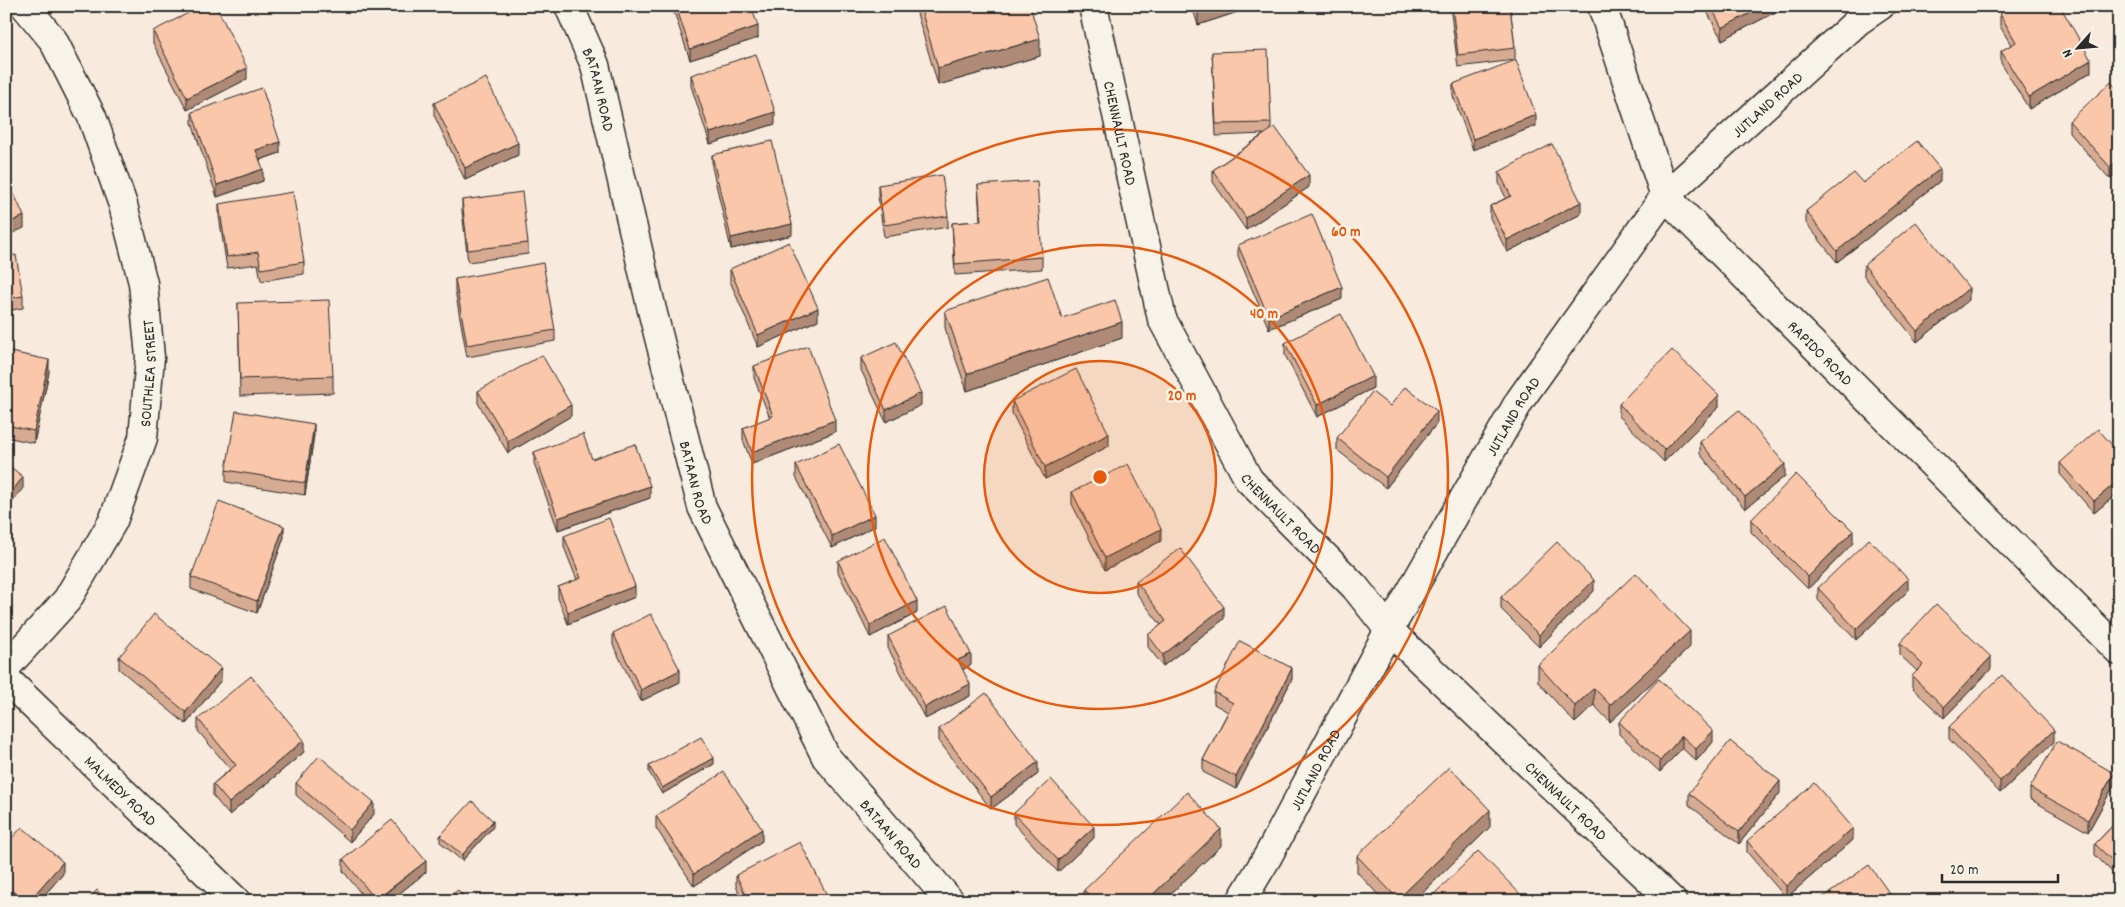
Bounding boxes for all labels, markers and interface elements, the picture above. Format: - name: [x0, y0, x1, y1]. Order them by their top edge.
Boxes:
- north arrow: [2052, 22, 2102, 72]
- street label: BATAAN ROAD: [575, 45, 619, 134]
- text: N: [2058, 45, 2079, 61]
- street label: JUTLAND ROAD: [1728, 67, 1809, 144]
- street label: CHENNAULT ROAD: [1096, 79, 1141, 188]
- text: 60 m: [1331, 222, 1361, 244]
- text: 40 m: [1250, 304, 1278, 326]
- street label: RAPIDO ROAD: [1781, 316, 1857, 392]
- street label: SOUTHLEA STREET: [135, 318, 164, 428]
- street label: JUTLAND ROAD: [1481, 373, 1547, 461]
- text: 20 m: [1168, 386, 1196, 408]
- street label: BATAAN ROAD: [672, 439, 718, 529]
- centre of rings: [1091, 468, 1109, 486]
- street label: CHENNAULT ROAD: [1234, 470, 1326, 561]
- street label: JUTLAND ROAD: [1286, 726, 1348, 815]
- street label: MALMEDY ROAD: [78, 751, 161, 833]
- street label: CHENNAULT ROAD: [1519, 757, 1611, 847]
- street label: BATAAN ROAD: [853, 795, 927, 875]
- scale bar: [1942, 852, 2059, 884]
- text: 20 m: [1950, 860, 1978, 882]

